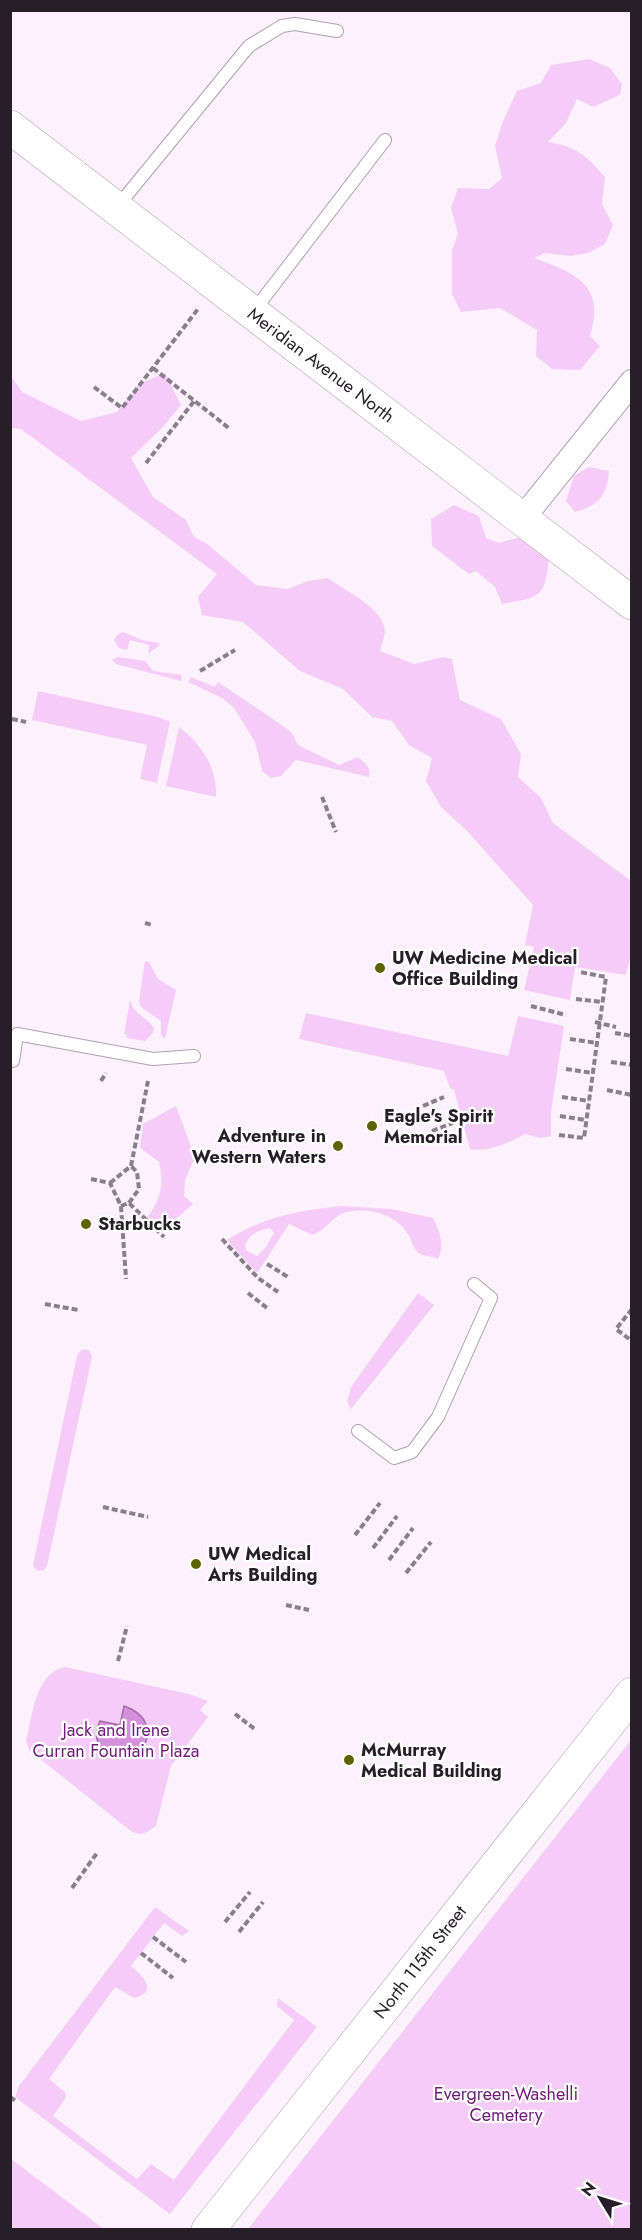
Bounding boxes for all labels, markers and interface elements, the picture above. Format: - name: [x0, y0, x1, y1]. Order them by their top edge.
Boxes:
- street label: Meridian Avenue North: [242, 301, 400, 429]
- place label: UW Medicine Medical Office Building: [392, 945, 577, 992]
- marker: UW Medicine Medical Office Building: [373, 961, 387, 975]
- place label: Eagle's Spirit Memorial: [384, 1103, 493, 1150]
- marker: Eagle's Spirit Memorial: [365, 1119, 379, 1133]
- place label: Adventure in Western Waters: [192, 1123, 326, 1170]
- marker: Adventure in Western Waters: [331, 1139, 345, 1153]
- place label: Starbucks: [98, 1211, 181, 1237]
- marker: Starbucks: [79, 1217, 93, 1231]
- place label: UW Medical Arts Building: [207, 1541, 318, 1588]
- marker: UW Medical Arts Building: [189, 1557, 203, 1571]
- park label: Jack and Irene Curran Fountain Plaza: [33, 1717, 199, 1764]
- place label: McMurray Medical Building: [361, 1737, 502, 1784]
- marker: McMurray Medical Building: [342, 1753, 356, 1767]
- street label: North 115th Street: [367, 1899, 473, 2024]
- park label: Evergreen-Washelli Cemetery: [434, 2081, 578, 2128]
- north arrow: [570, 2168, 630, 2228]
- text: N: [576, 2177, 602, 2201]

